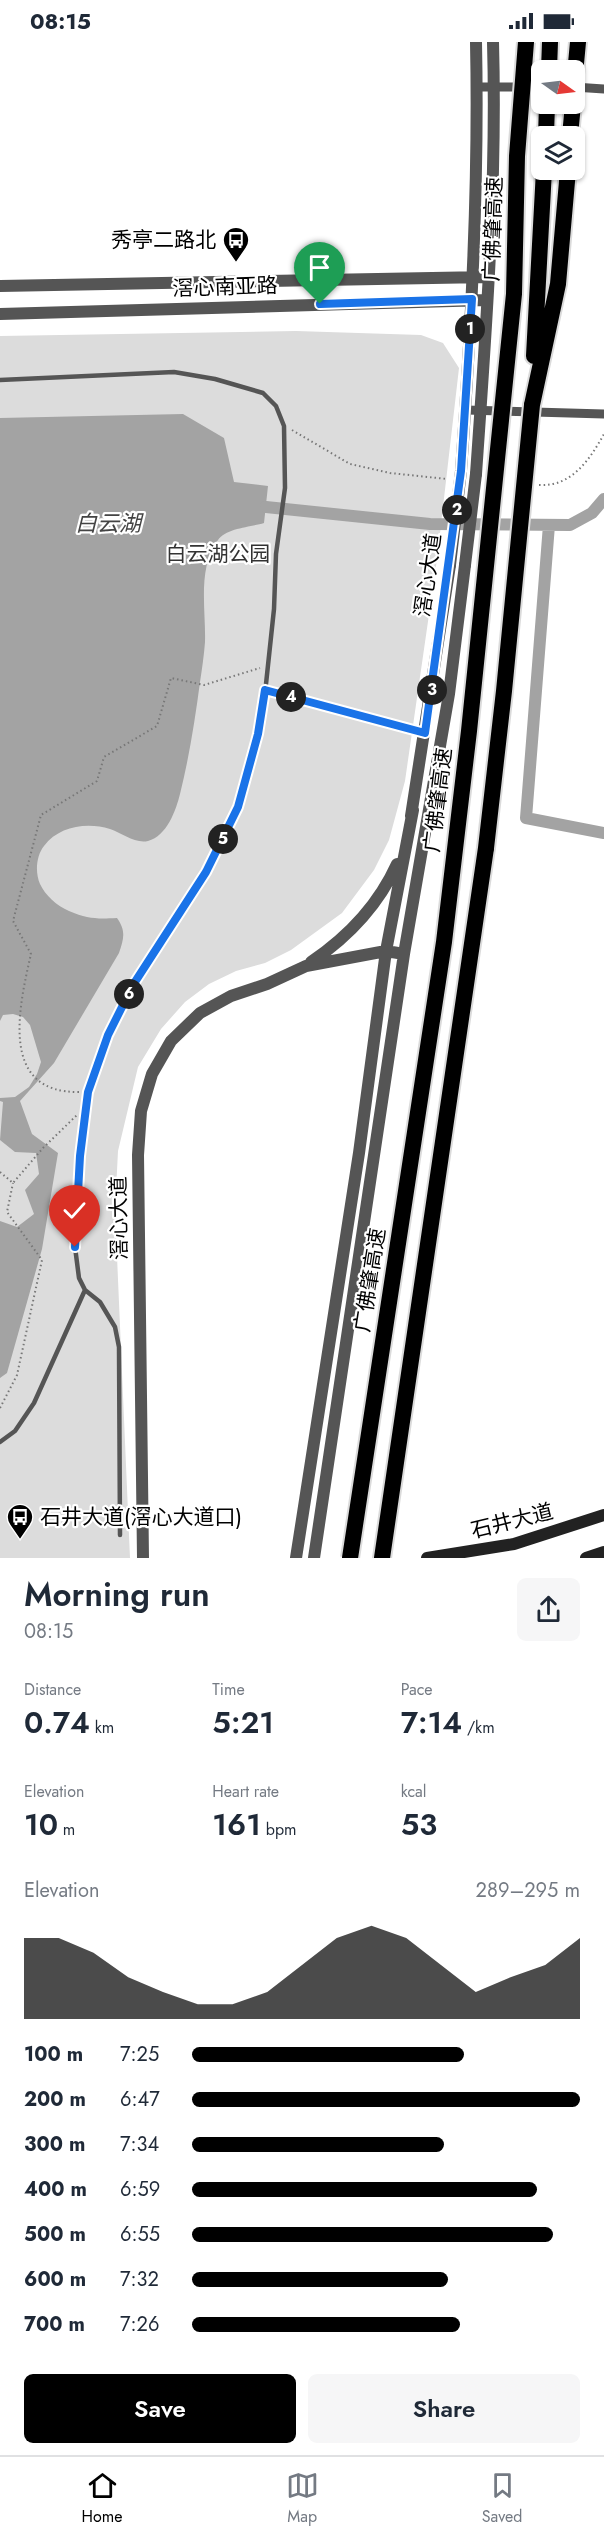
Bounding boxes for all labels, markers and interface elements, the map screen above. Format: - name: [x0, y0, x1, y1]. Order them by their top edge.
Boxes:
- text: 08:15: [30, 5, 91, 37]
- north arrow: [531, 60, 585, 114]
- map controls: [531, 60, 585, 180]
- button: layers: [531, 126, 585, 180]
- street label: 广佛肇高速: [476, 176, 510, 282]
- place label: 秀亭二路北: [111, 225, 216, 255]
- bus stop icon: 秀亭二路北: [221, 225, 251, 263]
- pin: [294, 242, 345, 304]
- icon: arrive: [303, 251, 336, 284]
- street label: 滘心南亚路: [172, 270, 278, 304]
- pin: 1: [455, 314, 485, 344]
- text: 1: [466, 317, 474, 340]
- pin: 2: [442, 495, 472, 525]
- text: 2: [452, 498, 462, 521]
- water label: 白云湖: [75, 507, 144, 539]
- street label: 滘心大道: [407, 531, 449, 619]
- park label: 白云湖公园: [166, 539, 271, 569]
- pin: 3: [417, 675, 447, 705]
- text: 3: [427, 678, 437, 701]
- pin: 4: [276, 682, 306, 712]
- text: 4: [285, 685, 297, 708]
- street label: 广佛肇高速: [417, 746, 459, 854]
- pin: 5: [208, 824, 238, 854]
- text: 5: [218, 827, 228, 850]
- pin: 6: [114, 979, 144, 1009]
- text: 6: [124, 982, 134, 1005]
- street label: 滘心大道: [103, 1176, 135, 1260]
- pin: [49, 1185, 100, 1247]
- icon: check: [58, 1194, 91, 1227]
- street label: 广佛肇高速: [347, 1226, 393, 1334]
- street label: 石井大道: [468, 1496, 556, 1546]
- bus stop icon: 石井大道(滘心大道口): [5, 1502, 35, 1540]
- place label: 石井大道(滘心大道口): [40, 1502, 242, 1532]
- text: Morning run: [24, 1571, 210, 1618]
- button: share: [517, 1578, 580, 1641]
- text: 08:15: [24, 1617, 73, 1646]
- text: Distance: [24, 1678, 81, 1701]
- text: Time: [212, 1678, 245, 1701]
- text: Pace: [401, 1678, 433, 1701]
- text: 0.74: [24, 1701, 90, 1744]
- text: 5:21: [212, 1701, 274, 1744]
- text: 7:14: [401, 1701, 462, 1744]
- text: km: [90, 1716, 114, 1739]
- text: /km: [462, 1716, 495, 1739]
- text: Elevation: [24, 1780, 84, 1803]
- text: Heart rate: [212, 1780, 279, 1803]
- text: kcal: [401, 1780, 426, 1803]
- text: 10: [24, 1803, 58, 1846]
- text: 161: [212, 1803, 261, 1846]
- text: 53: [401, 1803, 437, 1846]
- text: m: [58, 1818, 75, 1841]
- text: bpm: [261, 1818, 297, 1841]
- text: Elevation: [24, 1876, 99, 1905]
- text: 289–295 m: [476, 1876, 580, 1905]
- text: 100 m: [24, 2040, 83, 2069]
- text: 7:25: [120, 2040, 159, 2069]
- text: 200 m: [24, 2085, 86, 2114]
- text: 6:47: [120, 2085, 160, 2114]
- text: 300 m: [24, 2130, 85, 2159]
- text: 7:34: [120, 2130, 159, 2159]
- text: 400 m: [24, 2175, 87, 2204]
- text: 6:59: [120, 2175, 160, 2204]
- text: 500 m: [24, 2220, 86, 2249]
- text: 6:55: [120, 2220, 160, 2249]
- text: 600 m: [24, 2265, 86, 2294]
- text: 7:32: [120, 2265, 159, 2294]
- text: 700 m: [24, 2310, 85, 2339]
- text: 7:26: [120, 2310, 159, 2339]
- button: Save: [24, 2374, 296, 2443]
- button: Share: [308, 2374, 580, 2443]
- tab: Home: [82, 2469, 122, 2528]
- tab: Map: [286, 2469, 319, 2528]
- tab: Saved: [482, 2469, 522, 2528]

